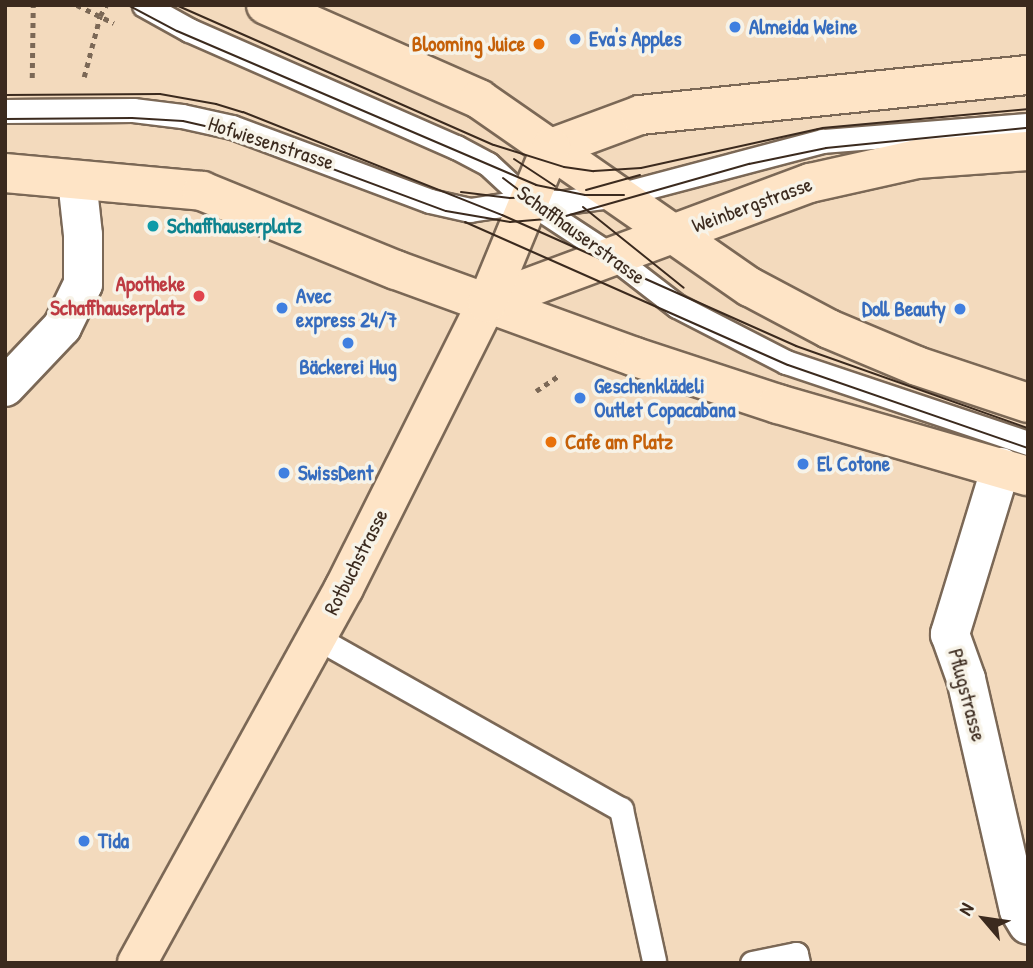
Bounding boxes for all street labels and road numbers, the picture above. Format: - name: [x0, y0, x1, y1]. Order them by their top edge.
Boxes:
- street label: Hofwiesenstrasse: [205, 111, 337, 175]
- street label: Weinbergstrasse: [688, 172, 816, 238]
- street label: Schaffhauserstrasse: [512, 180, 650, 290]
- street label: Rotbuchstrasse: [319, 505, 393, 619]
- street label: Pflugstrasse: [943, 646, 991, 744]

